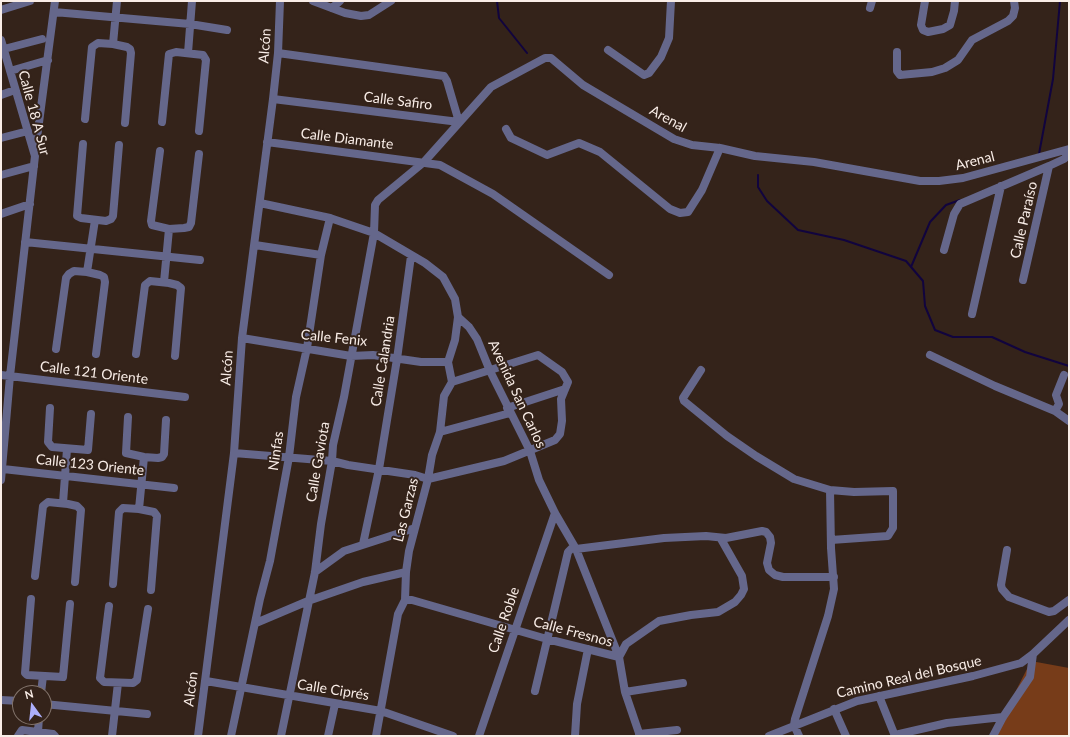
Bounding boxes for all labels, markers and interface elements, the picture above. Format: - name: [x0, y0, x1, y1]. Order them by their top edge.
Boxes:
- street label: Alcón: [255, 28, 275, 64]
- street label: Calle 18 A Sur: [15, 69, 53, 157]
- street label: Calle Safiro: [363, 88, 433, 114]
- street label: Arenal: [647, 102, 689, 136]
- street label: Calle Diamante: [300, 125, 394, 153]
- street label: Arenal: [954, 148, 996, 174]
- street label: Calle Paraíso: [1007, 180, 1041, 260]
- street label: Calle Calandria: [368, 314, 398, 408]
- street label: Calle Fenix: [300, 326, 368, 350]
- street label: Avenida San Carlos: [485, 337, 549, 451]
- street label: Alcón: [217, 350, 237, 386]
- street label: Calle 121 Oriente: [39, 358, 149, 388]
- street label: Calle Gaviota: [303, 421, 333, 503]
- street label: Ninfas: [265, 430, 287, 472]
- street label: Calle 123 Oriente: [35, 451, 145, 479]
- street label: Las Garzas: [390, 476, 422, 544]
- street label: Calle Roble: [485, 585, 523, 655]
- street label: Calle Fresnos: [532, 613, 614, 651]
- street label: Camino Real del Bosque: [835, 652, 983, 702]
- street label: Alcón: [181, 671, 201, 707]
- street label: Calle Ciprés: [296, 676, 370, 704]
- north arrow: [12, 685, 52, 725]
- text: N: [23, 687, 35, 701]

